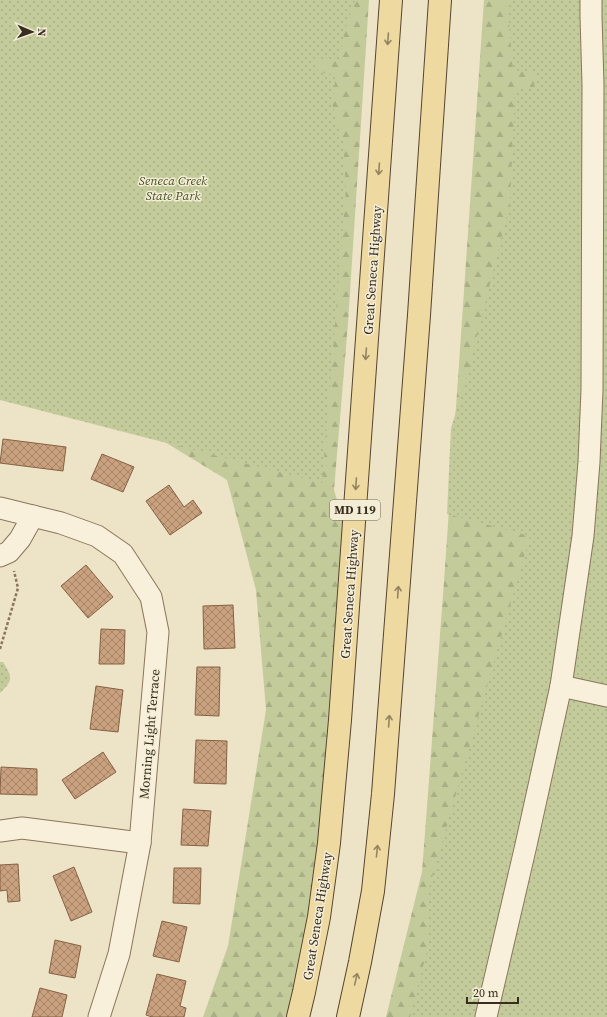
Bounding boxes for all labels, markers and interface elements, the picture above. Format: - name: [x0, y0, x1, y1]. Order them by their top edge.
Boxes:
- north arrow: [12, 12, 52, 52]
- text: N: [34, 28, 49, 37]
- one-way arrow: [384, 32, 391, 45]
- one-way arrow: [375, 162, 382, 175]
- park label: Seneca Creek State Park: [139, 172, 208, 204]
- street label: Great Seneca Highway: [360, 205, 386, 335]
- one-way arrow: [362, 347, 369, 360]
- one-way arrow: [353, 477, 360, 490]
- road number: MD 119: [330, 500, 380, 520]
- street label: Great Seneca Highway: [337, 529, 363, 659]
- one-way arrow: [395, 586, 402, 599]
- street label: Morning Light Terrace: [135, 668, 164, 800]
- one-way arrow: [385, 715, 392, 728]
- one-way arrow: [374, 845, 381, 858]
- street label: Great Seneca Highway: [299, 851, 336, 981]
- one-way arrow: [353, 973, 361, 986]
- scale bar: [467, 979, 518, 1005]
- text: 20 m: [473, 985, 499, 1001]

